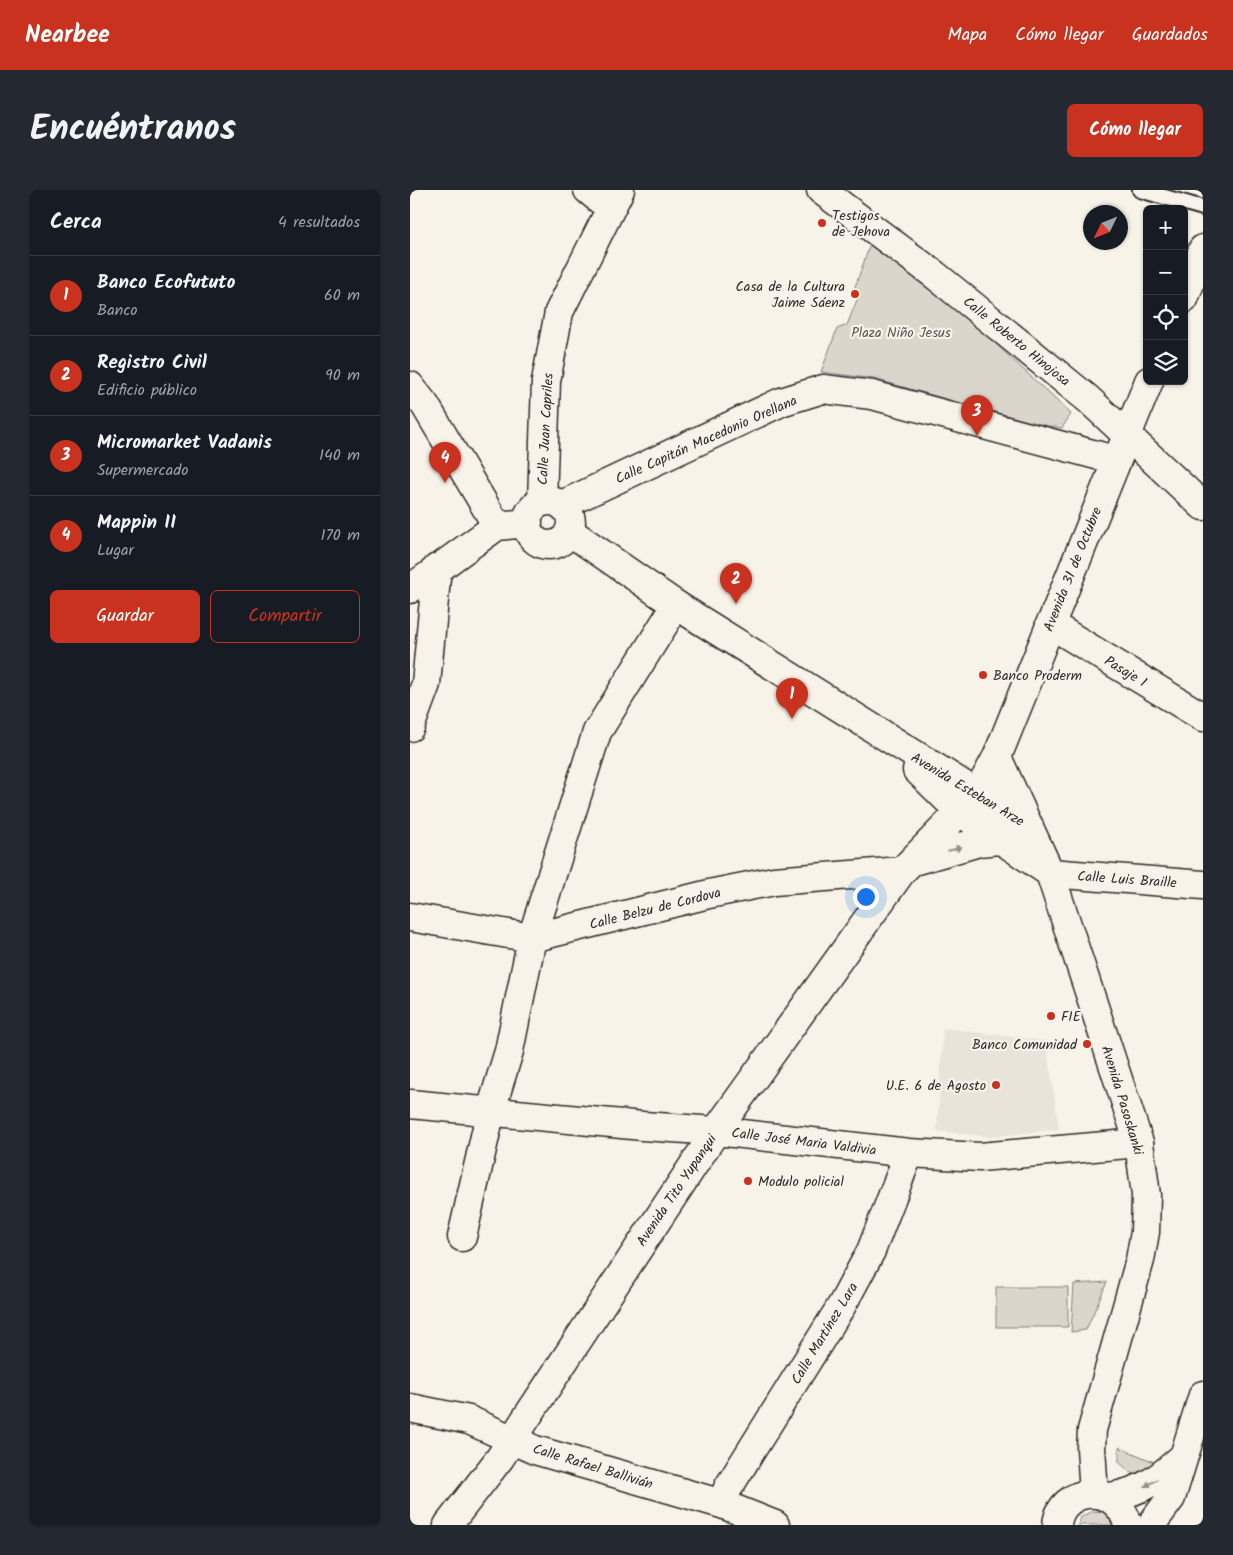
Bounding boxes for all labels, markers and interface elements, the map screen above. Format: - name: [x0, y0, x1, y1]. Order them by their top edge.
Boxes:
- text: Nearbee: [25, 16, 110, 55]
- text: Mapa: [948, 21, 987, 50]
- text: Cómo llegar: [1015, 21, 1104, 50]
- text: Guardados: [1132, 21, 1208, 50]
- text: Encuéntranos: [30, 102, 236, 158]
- button: Cómo llegar: [1067, 104, 1203, 157]
- place label: Testigos de Jehova: [832, 205, 890, 243]
- north arrow: [1083, 205, 1128, 250]
- map controls: [1143, 205, 1188, 385]
- button: +: [1143, 205, 1188, 250]
- text: Cerca: [50, 206, 102, 239]
- text: 4 resultados: [278, 210, 360, 235]
- marker: Testigos de Jehova: [816, 217, 828, 229]
- button: −: [1143, 250, 1188, 295]
- text: Banco Ecofututo: [97, 268, 235, 298]
- place label: Casa de la Cultura Jaime Sáenz: [735, 276, 845, 314]
- text: 1: [64, 283, 68, 308]
- text: 60 m: [324, 283, 360, 308]
- marker: Casa de la Cultura Jaime Sáenz: [849, 288, 861, 300]
- street label: Calle Roberto Hinojosa: [958, 291, 1075, 392]
- button: locate: [1143, 295, 1188, 340]
- text: Banco: [97, 298, 138, 323]
- park label: Plaza Niño Jesus: [851, 322, 951, 344]
- button: layers: [1143, 340, 1188, 385]
- text: Registro Civil: [97, 348, 207, 378]
- text: 2: [61, 363, 71, 388]
- text: 90 m: [325, 363, 360, 388]
- street label: Calle Juan Capriles: [532, 373, 560, 486]
- text: Edificio público: [97, 378, 197, 403]
- street label: Calle Capitán Macedonio Orellana: [612, 390, 801, 490]
- pin: 3: [961, 395, 993, 436]
- text: Micromarket Vadanis: [97, 428, 272, 458]
- pin: 4: [429, 442, 461, 483]
- text: 3: [62, 443, 70, 468]
- text: 140 m: [319, 443, 360, 468]
- text: Supermercado: [97, 458, 188, 483]
- street label: Avenida 31 de Octubre: [1038, 503, 1108, 635]
- text: Mappin II: [97, 508, 176, 538]
- text: 4: [62, 523, 70, 548]
- text: 170 m: [320, 523, 360, 548]
- text: Lugar: [97, 538, 134, 563]
- pin: 2: [720, 563, 752, 604]
- button: Guardar: [50, 590, 200, 643]
- button: Compartir: [210, 590, 360, 643]
- street label: Pasaje 1: [1100, 650, 1151, 693]
- place label: Banco Proderm: [993, 665, 1082, 687]
- marker: Banco Proderm: [977, 669, 989, 681]
- pin: 1: [776, 678, 808, 719]
- street label: Avenida Esteban Arze: [906, 747, 1029, 833]
- one-way arrow: [947, 844, 962, 852]
- street label: Calle Luis Braille: [1076, 866, 1178, 894]
- street label: Calle Belzu de Cordova: [587, 882, 723, 936]
- your location: [853, 884, 879, 910]
- place label: FIE: [1061, 1006, 1082, 1028]
- marker: FIE: [1045, 1010, 1057, 1022]
- place label: Banco Comunidad: [972, 1034, 1078, 1056]
- marker: Banco Comunidad: [1081, 1038, 1093, 1050]
- street label: Avenida Pasoskanki: [1095, 1043, 1149, 1158]
- place label: U.E. 6 de Agosto: [886, 1075, 986, 1097]
- marker: U.E. 6 de Agosto: [990, 1079, 1002, 1091]
- street label: Calle José Maria Valdivia: [730, 1122, 878, 1162]
- street label: Avenida Tito Yupanqui: [631, 1130, 723, 1251]
- place label: Modulo policial: [758, 1171, 844, 1193]
- marker: Modulo policial: [742, 1175, 754, 1187]
- street label: Calle Martínez Lara: [786, 1278, 864, 1389]
- street label: Calle Rafael Ballivián: [530, 1438, 656, 1496]
- one-way arrow: [1144, 1479, 1157, 1488]

